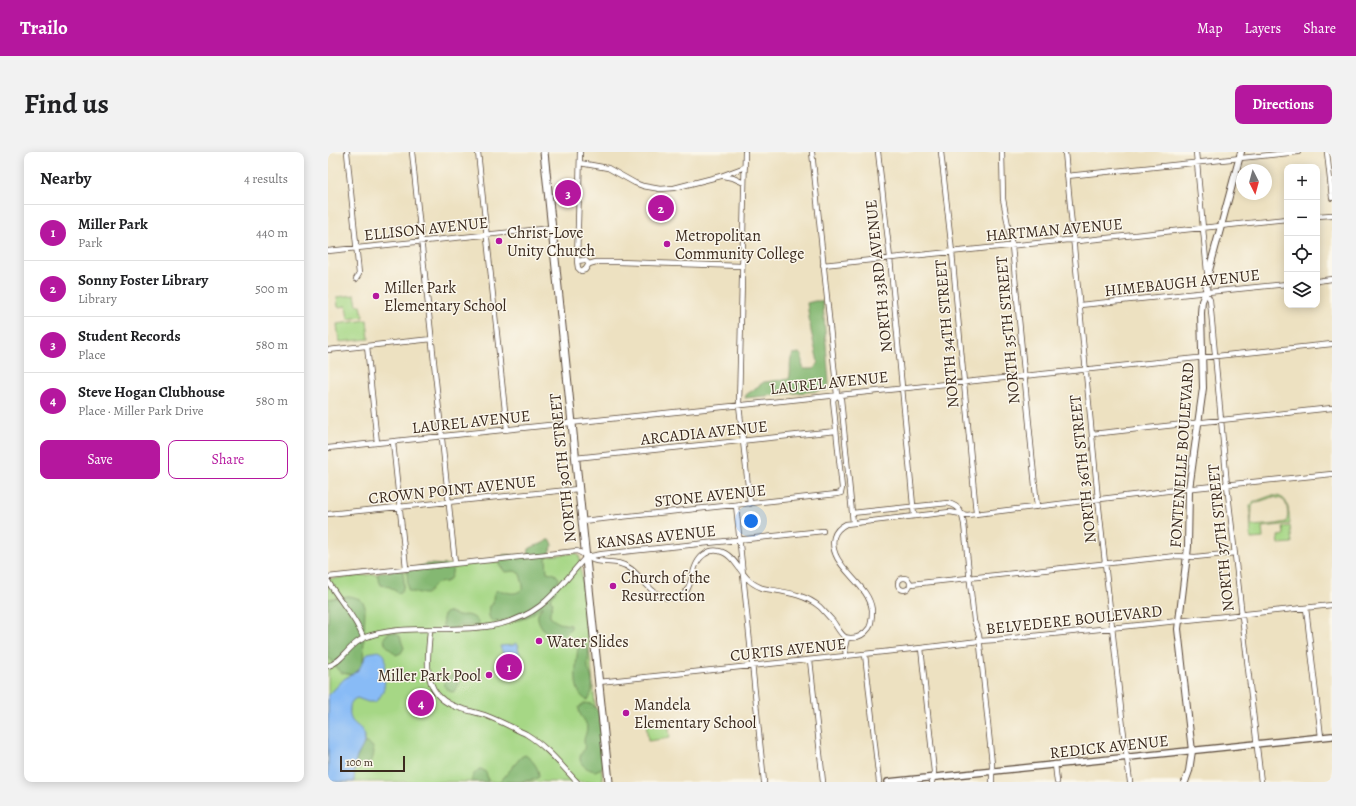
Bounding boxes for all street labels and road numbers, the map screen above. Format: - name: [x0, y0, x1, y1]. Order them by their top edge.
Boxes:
- street label: NORTH 33RD AVENUE: [860, 198, 898, 353]
- street label: ELLISON AVENUE: [363, 212, 489, 246]
- street label: HARTMAN AVENUE: [985, 213, 1123, 247]
- street label: NORTH 35TH STREET: [991, 255, 1025, 405]
- street label: NORTH 34TH STREET: [930, 259, 964, 409]
- street label: HIMEBAUGH AVENUE: [1103, 264, 1261, 302]
- street label: FONTENELLE BOULEVARD: [1165, 362, 1199, 549]
- street label: LAUREL AVENUE: [769, 366, 889, 400]
- street label: NORTH 30TH STREET: [544, 392, 582, 544]
- street label: NORTH 36TH STREET: [1064, 393, 1102, 544]
- street label: LAUREL AVENUE: [411, 405, 531, 439]
- street label: ARCADIA AVENUE: [639, 415, 769, 451]
- street label: NORTH 37TH STREET: [1202, 463, 1240, 613]
- street label: CROWN POINT AVENUE: [367, 470, 537, 510]
- street label: STONE AVENUE: [653, 479, 767, 513]
- street label: KANSAS AVENUE: [595, 520, 717, 554]
- street label: BELVEDERE BOULEVARD: [985, 600, 1163, 640]
- street label: CURTIS AVENUE: [729, 633, 847, 667]
- street label: REDICK AVENUE: [1049, 730, 1170, 764]

